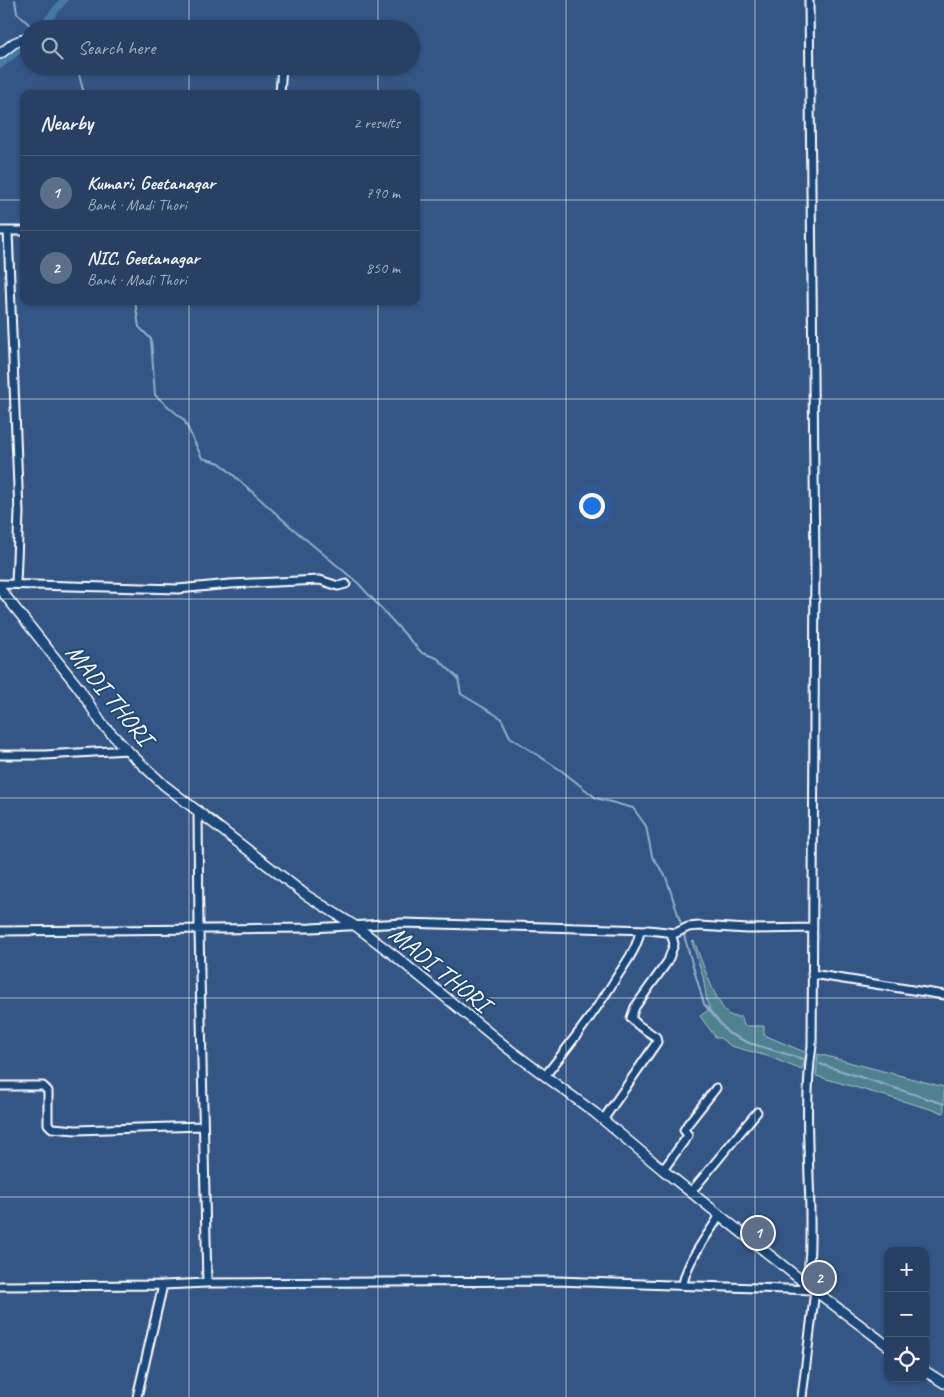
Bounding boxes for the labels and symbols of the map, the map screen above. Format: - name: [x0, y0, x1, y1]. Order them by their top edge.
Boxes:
- your location: [579, 493, 605, 519]
- street label: MADI THORI: [59, 637, 164, 757]
- street label: MADI THORI: [382, 918, 501, 1023]
- pin: 1: [742, 1214, 774, 1252]
- pin: 2: [803, 1259, 835, 1297]

